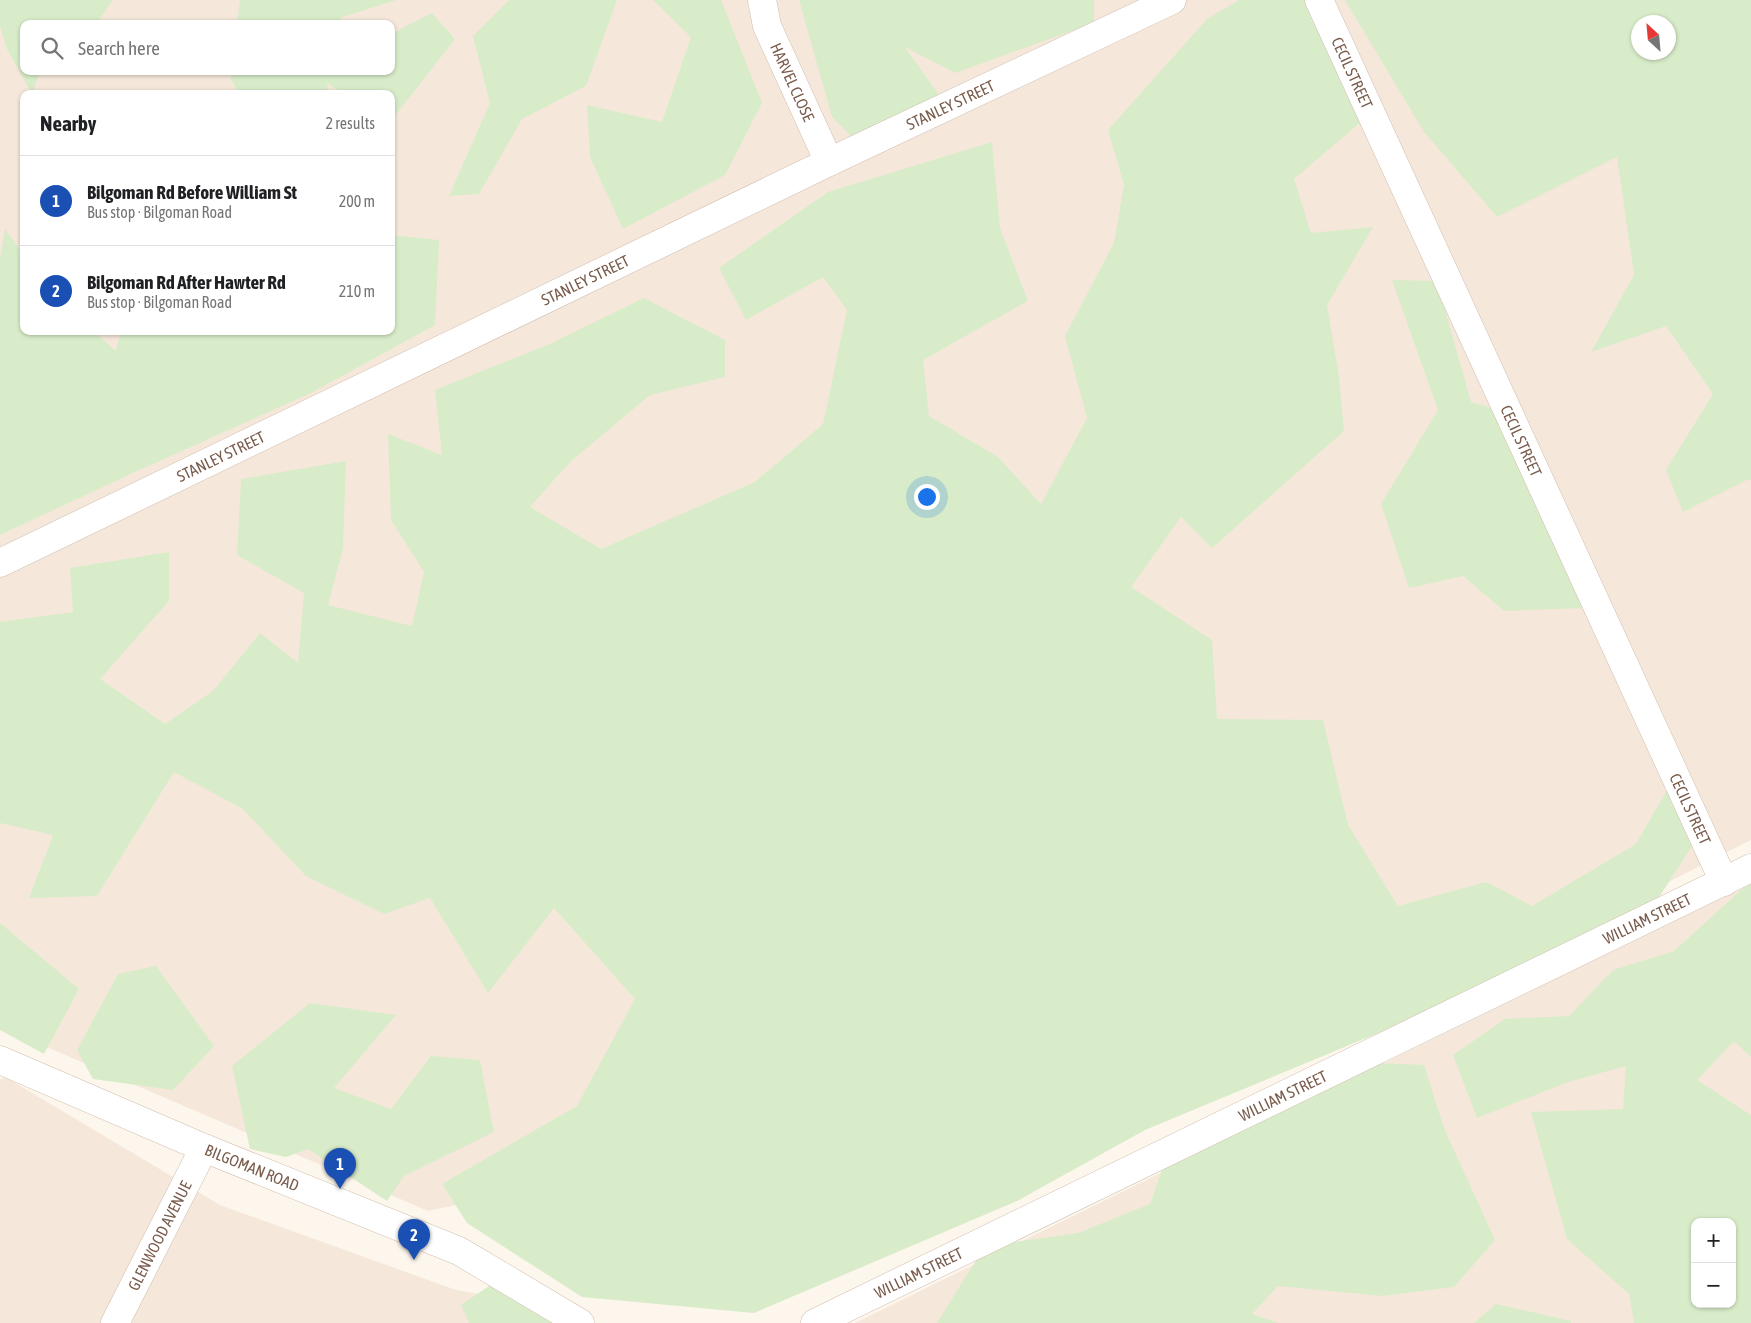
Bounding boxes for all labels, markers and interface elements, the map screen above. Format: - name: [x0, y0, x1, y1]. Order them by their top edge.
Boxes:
- north arrow: [1631, 15, 1676, 60]
- search box: [20, 20, 395, 75]
- icon: search: [38, 34, 66, 62]
- street label: CECIL STREET: [1328, 34, 1376, 111]
- text: Search here: [78, 37, 160, 59]
- street label: HARVEL CLOSE: [767, 40, 818, 124]
- street label: STANLEY STREET: [903, 76, 997, 133]
- text: Nearby: [40, 111, 96, 135]
- text: 2 results: [325, 114, 375, 132]
- text: Bilgoman Rd Before William St: [87, 181, 297, 203]
- text: 1: [52, 192, 60, 210]
- text: 200 m: [339, 192, 375, 210]
- text: Bus stop · Bilgoman Road: [87, 203, 232, 221]
- street label: STANLEY STREET: [538, 251, 632, 309]
- text: Bilgoman Rd After Hawter Rd: [87, 271, 286, 293]
- text: 2: [52, 282, 60, 300]
- text: 210 m: [339, 282, 375, 300]
- text: Bus stop · Bilgoman Road: [87, 293, 232, 311]
- street label: CECIL STREET: [1497, 402, 1545, 479]
- street label: STANLEY STREET: [174, 427, 267, 485]
- your location: [914, 484, 940, 510]
- street label: CECIL STREET: [1666, 770, 1714, 847]
- street label: WILLIAM STREET: [1600, 890, 1694, 948]
- street label: WILLIAM STREET: [1236, 1067, 1330, 1125]
- street label: BILGOMAN ROAD: [202, 1140, 302, 1194]
- pin: 1: [324, 1148, 356, 1189]
- street label: GLENWOOD AVENUE: [124, 1178, 195, 1293]
- map controls: [1691, 1218, 1736, 1308]
- button: +: [1691, 1218, 1736, 1263]
- pin: 2: [398, 1219, 430, 1260]
- street label: WILLIAM STREET: [872, 1244, 965, 1302]
- button: −: [1691, 1263, 1736, 1308]

